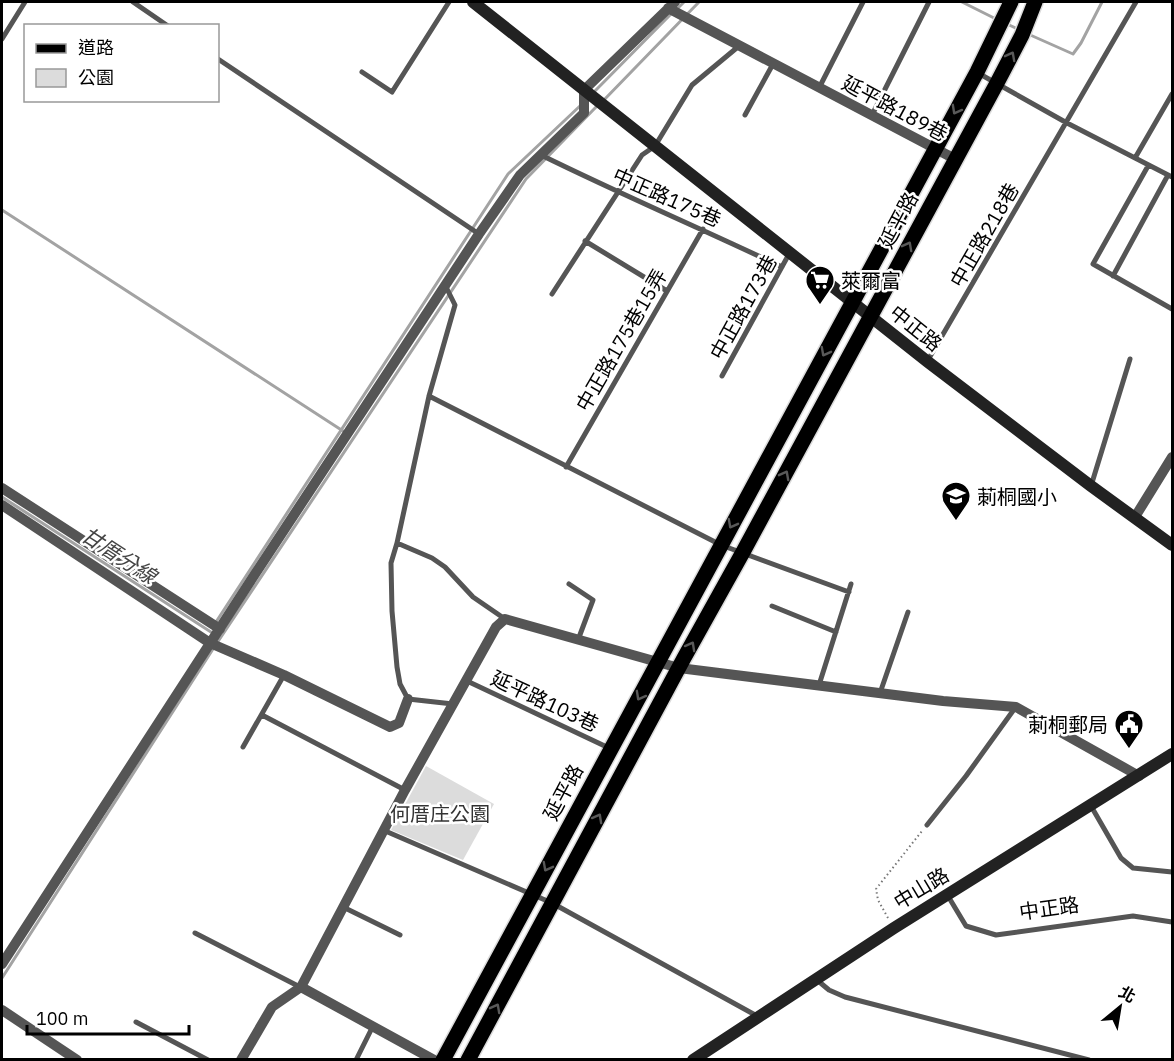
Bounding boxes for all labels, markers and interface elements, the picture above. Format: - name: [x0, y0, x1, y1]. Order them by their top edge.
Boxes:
- legend: [24, 24, 219, 102]
- text: 道路: [78, 36, 114, 59]
- one-way arrow: [1004, 52, 1015, 62]
- text: 公園: [78, 66, 114, 89]
- street label: 延平路189巷: [837, 69, 953, 147]
- one-way arrow: [952, 103, 963, 114]
- street label: 中正路175巷: [609, 161, 725, 233]
- street label: 中正路218巷: [943, 178, 1025, 292]
- street label: 延平路: [872, 187, 924, 253]
- one-way arrow: [901, 242, 912, 252]
- street label: 中正路173巷: [703, 250, 783, 364]
- street label: 中正路175巷15弄: [569, 264, 673, 416]
- supermarket icon: 萊爾富: [804, 264, 836, 306]
- place label: 萊爾富: [841, 267, 901, 294]
- street label: 中正路: [884, 299, 948, 357]
- one-way arrow: [821, 346, 832, 357]
- one-way arrow: [777, 470, 789, 481]
- school or university icon: 莿桐國小: [940, 480, 972, 522]
- place label: 莿桐國小: [977, 483, 1057, 510]
- one-way arrow: [728, 518, 739, 528]
- water label: 甘厝分線: [76, 520, 164, 591]
- one-way arrow: [683, 642, 695, 652]
- street label: 延平路103巷: [487, 664, 603, 738]
- one-way arrow: [636, 690, 647, 700]
- public building icon: 莿桐郵局: [1113, 708, 1145, 750]
- place label: 莿桐郵局: [1028, 711, 1108, 738]
- street label: 延平路: [537, 759, 589, 825]
- park label: 何厝庄公園: [390, 800, 490, 827]
- one-way arrow: [591, 814, 602, 824]
- one-way arrow: [543, 861, 554, 871]
- street label: 中山路: [888, 861, 954, 915]
- street label: 中正路: [1017, 890, 1081, 926]
- north arrow: [1090, 977, 1150, 1037]
- text: 北: [1116, 981, 1139, 1007]
- scale bar: [27, 998, 189, 1036]
- one-way arrow: [489, 1004, 500, 1014]
- text: 100 m: [36, 1007, 88, 1030]

